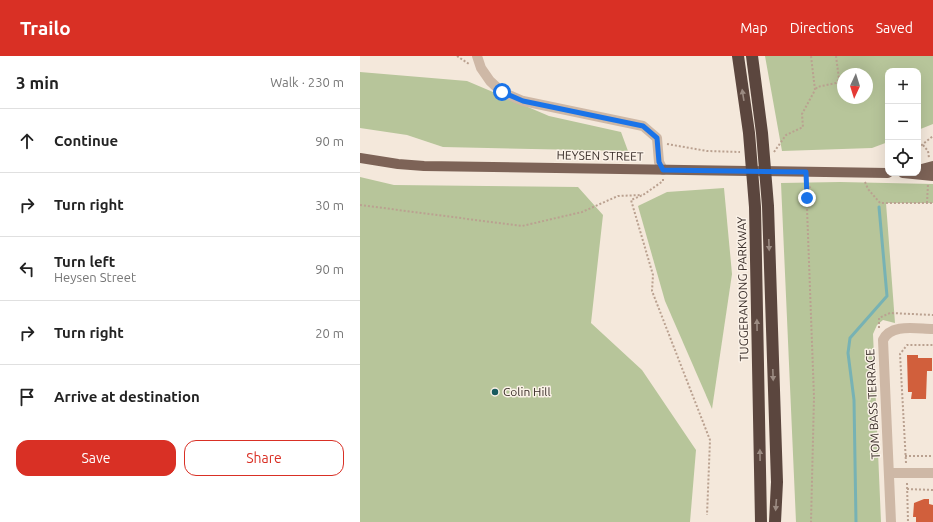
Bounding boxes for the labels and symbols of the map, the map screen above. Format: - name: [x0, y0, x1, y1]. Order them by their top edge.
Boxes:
- north arrow: [837, 68, 873, 104]
- route start: [493, 83, 511, 101]
- one-way arrow: [740, 89, 746, 101]
- street label: HEYSEN STREET: [556, 148, 644, 163]
- route end: [798, 189, 816, 207]
- street label: TUGGERANONG PARKWAY: [735, 217, 750, 361]
- one-way arrow: [765, 239, 772, 251]
- one-way arrow: [754, 319, 761, 331]
- street label: TOM BASS TERRACE: [863, 348, 882, 459]
- one-way arrow: [770, 369, 777, 381]
- place label: Colin Hill: [503, 385, 551, 398]
- marker: Colin Hill: [490, 387, 500, 397]
- one-way arrow: [757, 448, 763, 461]
- one-way arrow: [772, 499, 779, 511]

